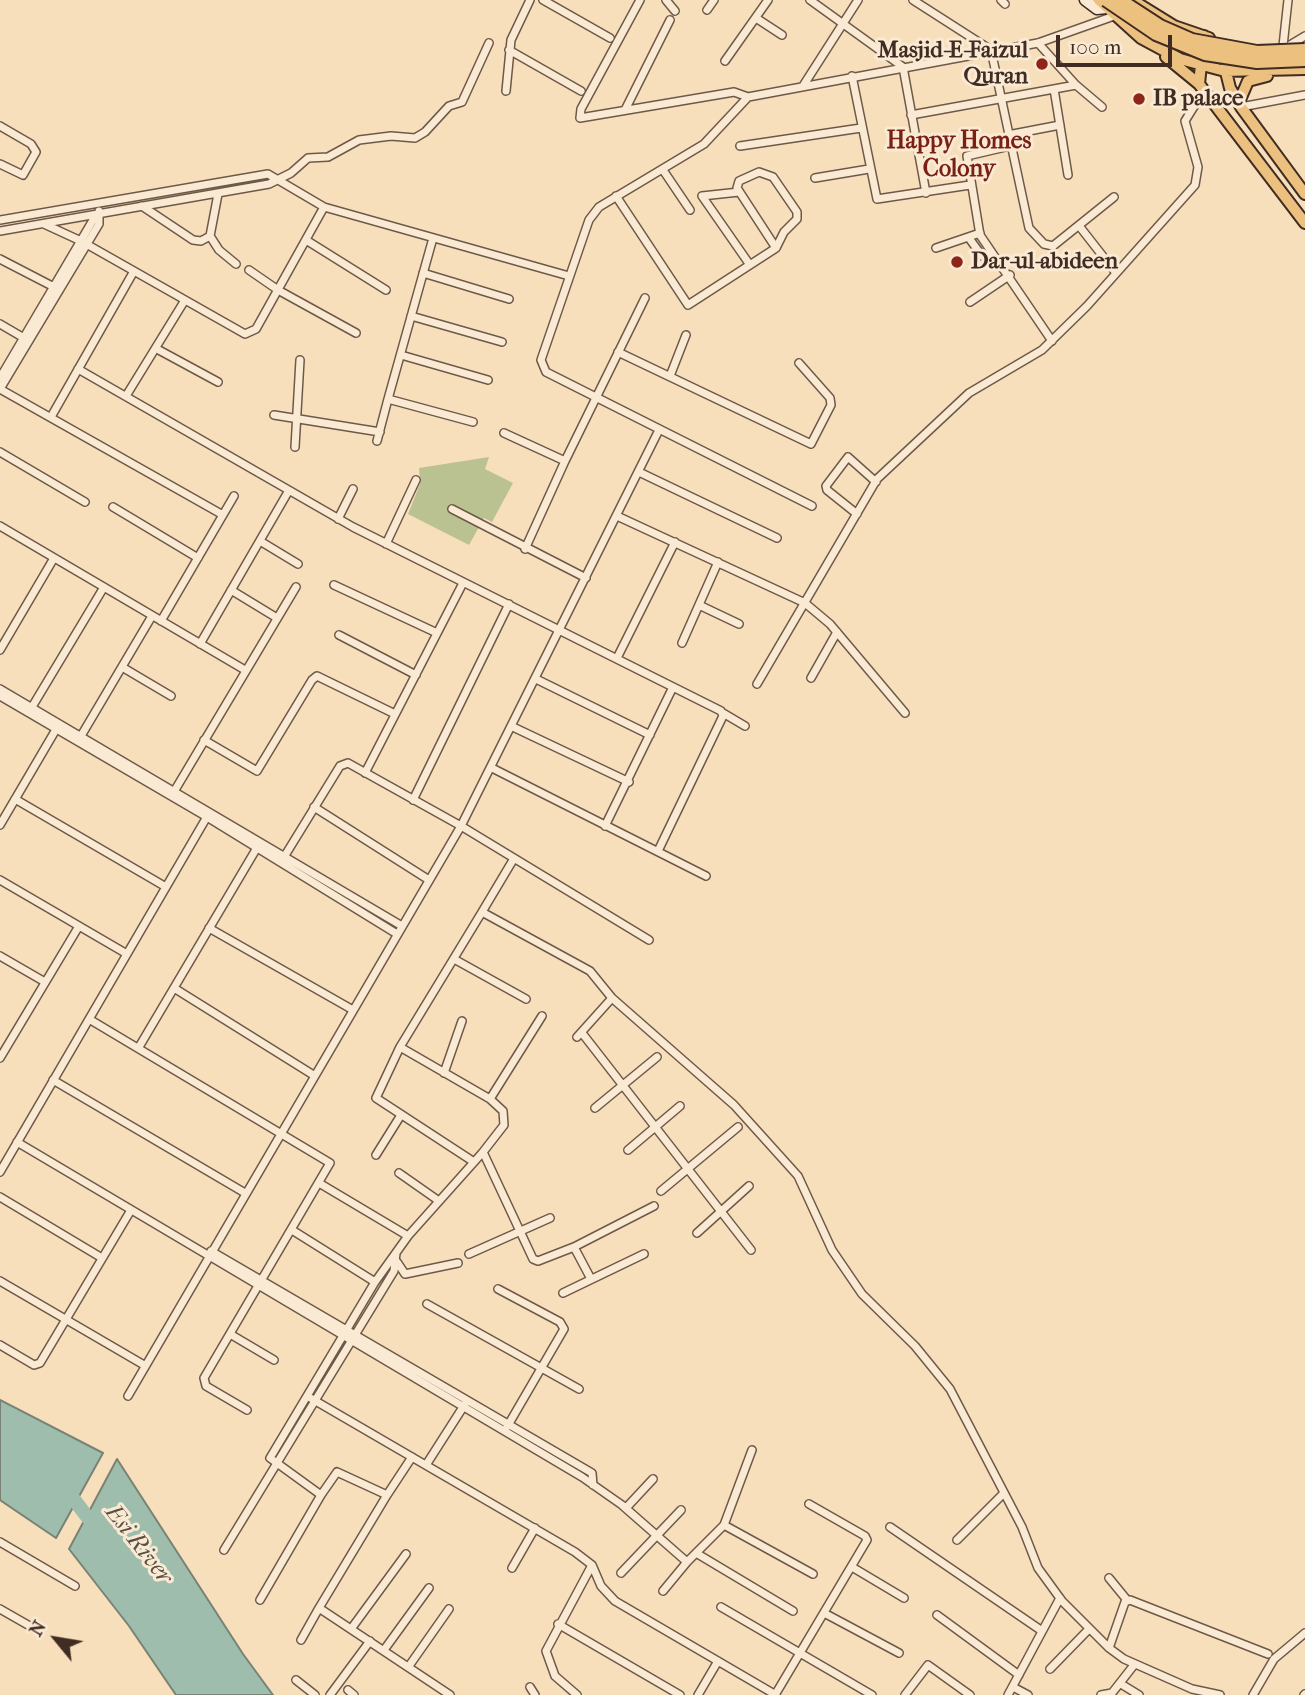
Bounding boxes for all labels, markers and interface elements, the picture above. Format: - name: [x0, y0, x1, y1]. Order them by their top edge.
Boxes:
- scale bar: [1060, 21, 1176, 65]
- text: 100 m: [1069, 35, 1122, 59]
- place label: Masjid-E-Faizul Quran: [878, 37, 1028, 91]
- marker: Masjid-E-Faizul Quran: [1034, 56, 1050, 72]
- place label: IB palace: [1153, 85, 1243, 113]
- marker: IB palace: [1131, 91, 1147, 107]
- district label: Happy Homes Colony: [887, 128, 1031, 184]
- place label: Dar-ul-abideen: [971, 248, 1118, 276]
- marker: Dar-ul-abideen: [949, 254, 965, 270]
- water label: Esi River: [98, 1499, 178, 1591]
- north arrow: [21, 1604, 91, 1674]
- text: N: [25, 1617, 51, 1640]

